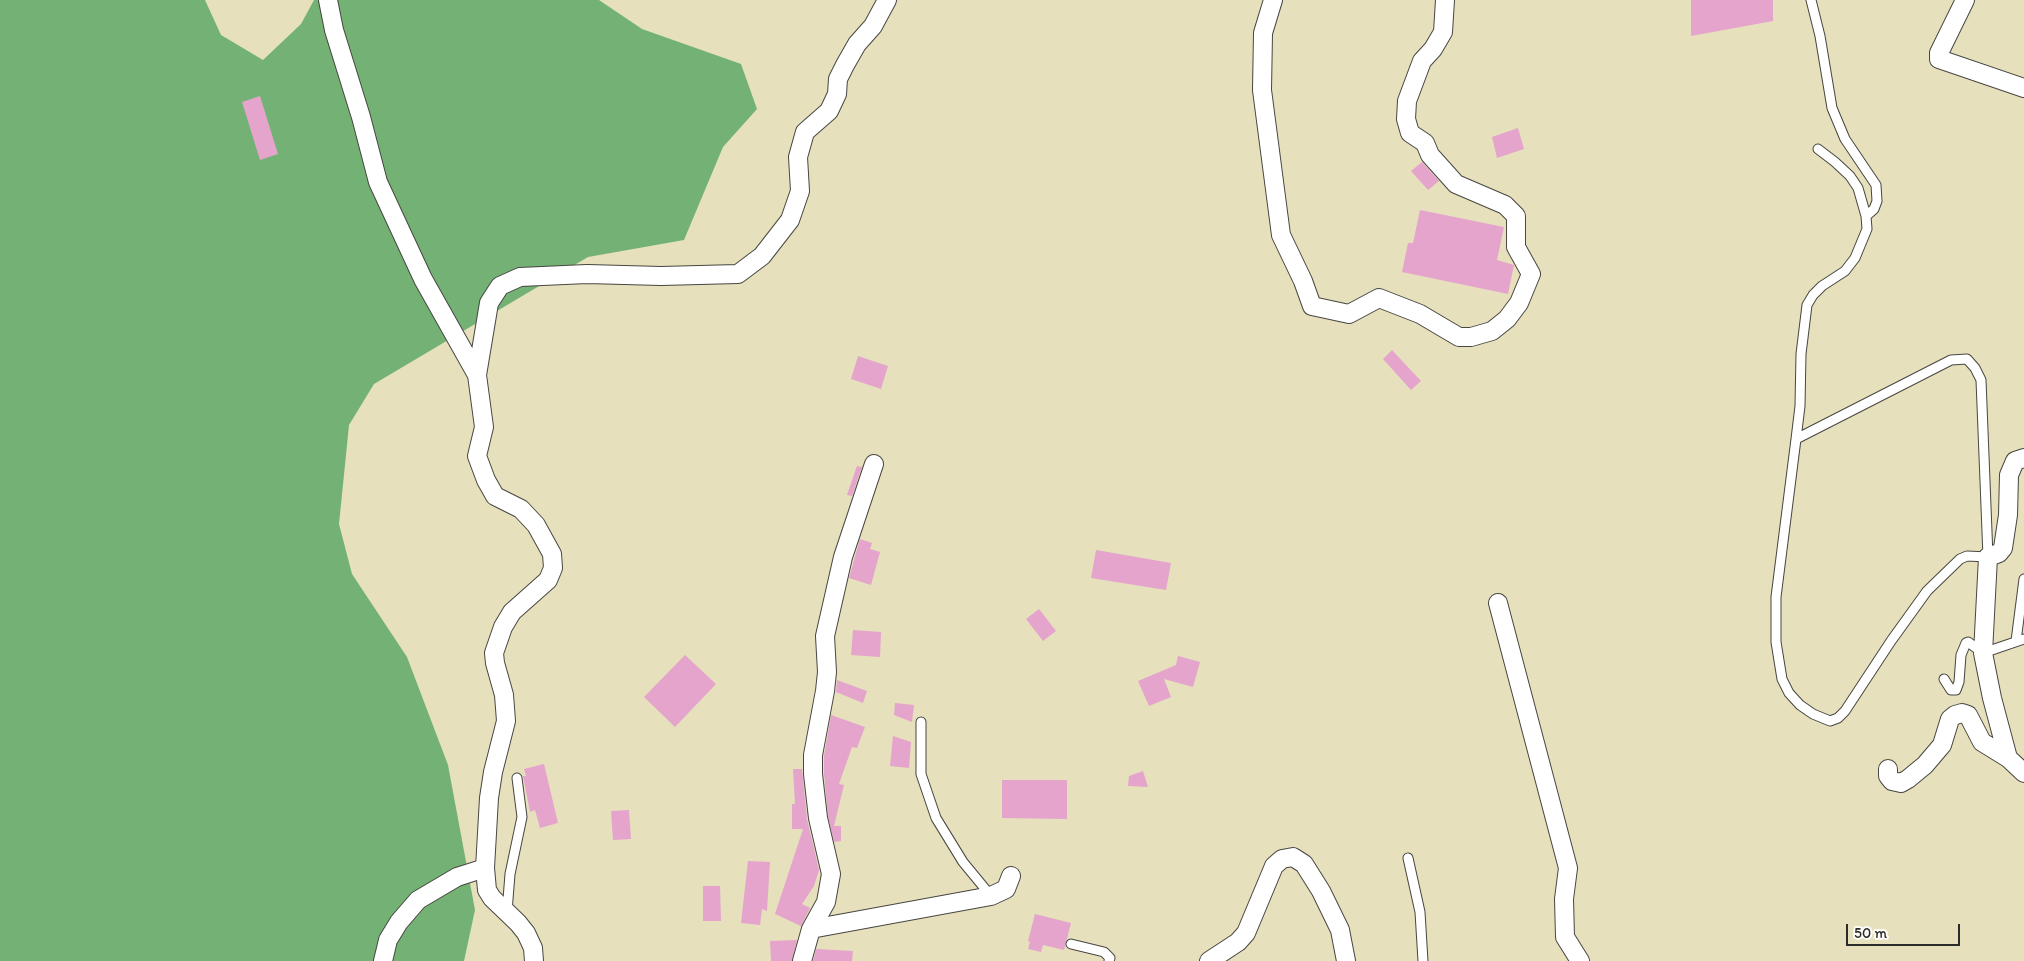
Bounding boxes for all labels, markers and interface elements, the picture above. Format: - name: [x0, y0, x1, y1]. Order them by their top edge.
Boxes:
- scale bar: [1849, 914, 1963, 946]
- text: 50 m: [1854, 924, 1887, 942]

